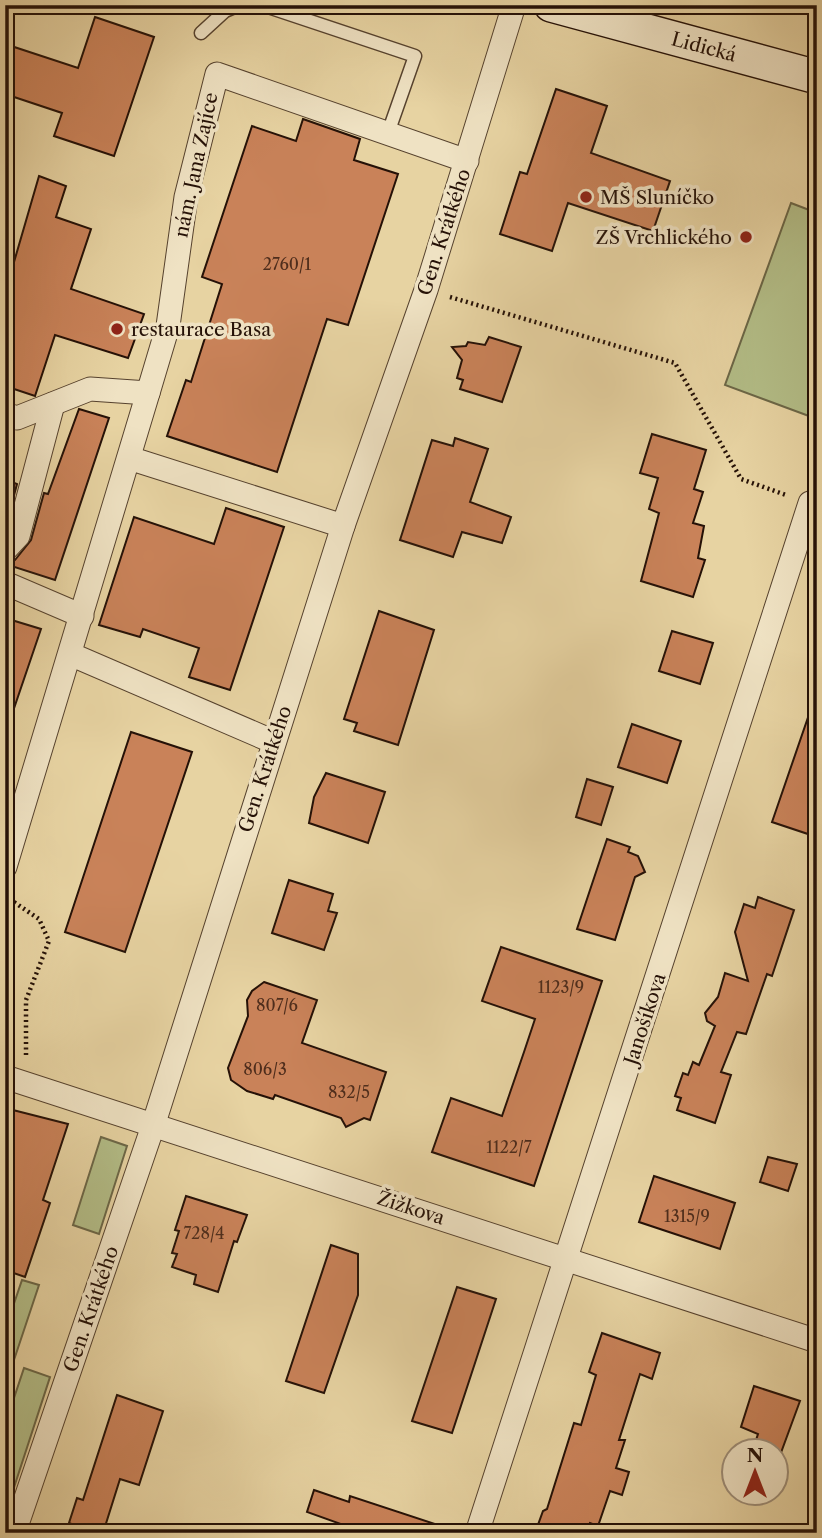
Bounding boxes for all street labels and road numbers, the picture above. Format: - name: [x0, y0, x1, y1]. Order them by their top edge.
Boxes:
- street label: Lidická: [669, 27, 739, 67]
- street label: nám. Jana Zajíce: [169, 90, 223, 240]
- street label: Gen. Krátkého: [413, 166, 475, 298]
- street label: Gen. Krátkého: [234, 703, 296, 835]
- street label: Janošíkova: [618, 970, 671, 1071]
- street label: Žižkova: [374, 1185, 448, 1230]
- street label: Gen. Krátkého: [59, 1243, 123, 1375]

